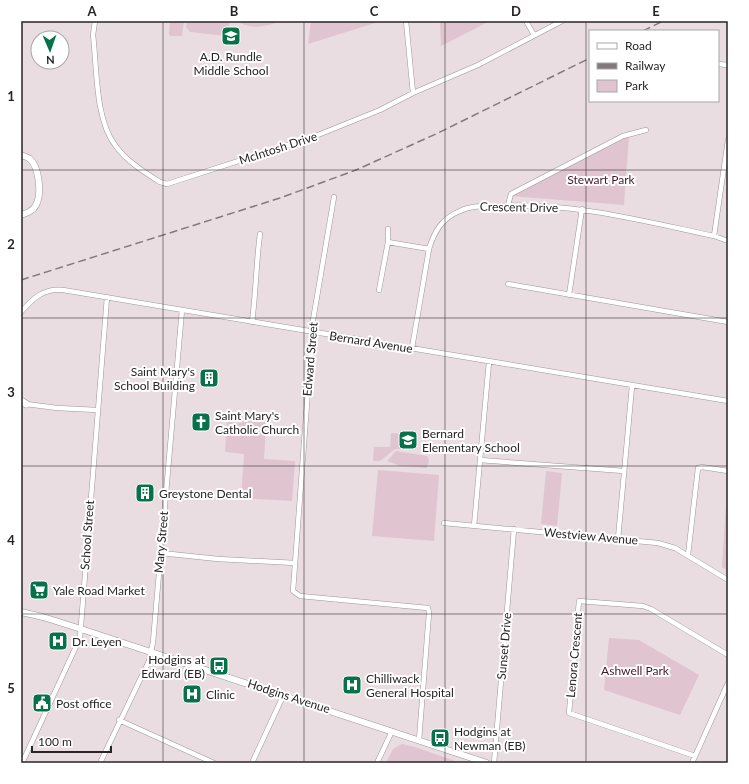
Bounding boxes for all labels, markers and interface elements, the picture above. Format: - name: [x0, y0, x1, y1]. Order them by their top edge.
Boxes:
- text: A: [86, 3, 97, 19]
- text: B: [230, 3, 239, 19]
- text: C: [370, 3, 379, 19]
- text: D: [511, 3, 521, 19]
- text: E: [652, 3, 660, 19]
- school or university icon: A.D. Rundle Middle School: [220, 25, 242, 47]
- north arrow: [30, 30, 70, 70]
- legend: [589, 30, 719, 102]
- text: Road: [625, 38, 652, 53]
- place label: A.D. Rundle Middle School: [194, 49, 268, 78]
- text: N: [46, 54, 55, 67]
- text: Railway: [625, 58, 666, 73]
- text: Park: [625, 78, 649, 93]
- text: 1: [7, 88, 15, 104]
- street label: McIntosh Drive: [237, 128, 319, 168]
- park label: Stewart Park: [567, 172, 636, 187]
- street label: Crescent Drive: [480, 199, 558, 215]
- text: 2: [7, 236, 15, 252]
- street label: Edward Street: [299, 321, 321, 397]
- street label: Bernard Avenue: [328, 328, 414, 356]
- place label: Saint Mary's School Building: [114, 364, 195, 393]
- building icon: Saint Mary's School Building: [198, 367, 220, 389]
- text: 3: [7, 384, 15, 400]
- place label: Saint Mary's Catholic Church: [215, 408, 299, 437]
- church icon: Saint Mary's Catholic Church: [190, 411, 212, 433]
- place label: Bernard Elementary School: [422, 426, 520, 455]
- school or university icon: Bernard Elementary School: [397, 429, 419, 451]
- building icon: Greystone Dental: [134, 482, 156, 504]
- place label: Greystone Dental: [159, 486, 252, 501]
- street label: School Street: [77, 499, 97, 570]
- street label: Mary Street: [151, 510, 171, 573]
- street label: Westview Avenue: [543, 524, 639, 548]
- text: 4: [7, 532, 15, 548]
- supermarket icon: Yale Road Market: [28, 579, 50, 601]
- place label: Yale Road Market: [53, 583, 145, 598]
- street label: Lenora Crescent: [563, 611, 585, 698]
- street label: Sunset Drive: [494, 612, 514, 680]
- hospital icon: Dr. Leyen: [47, 630, 69, 652]
- place label: Dr. Leyen: [72, 634, 122, 649]
- place label: Hodgins at Edward (EB): [141, 652, 206, 681]
- bus stop icon: Hodgins at Edward (EB): [208, 655, 230, 677]
- park label: Ashwell Park: [601, 663, 670, 678]
- place label: Chilliwack General Hospital: [366, 671, 454, 700]
- hospital icon: Chilliwack General Hospital: [341, 674, 363, 696]
- street label: Hodgins Avenue: [246, 676, 332, 716]
- text: 5: [7, 680, 15, 696]
- hospital icon: Clinic: [181, 683, 203, 705]
- place label: Clinic: [206, 687, 235, 702]
- public building icon: Post office: [31, 692, 53, 714]
- place label: Post office: [56, 696, 112, 711]
- place label: Hodgins at Newman (EB): [454, 724, 525, 753]
- bus stop icon: Hodgins at Newman (EB): [429, 727, 451, 749]
- scale bar: [32, 728, 111, 754]
- text: 100 m: [38, 734, 72, 749]

